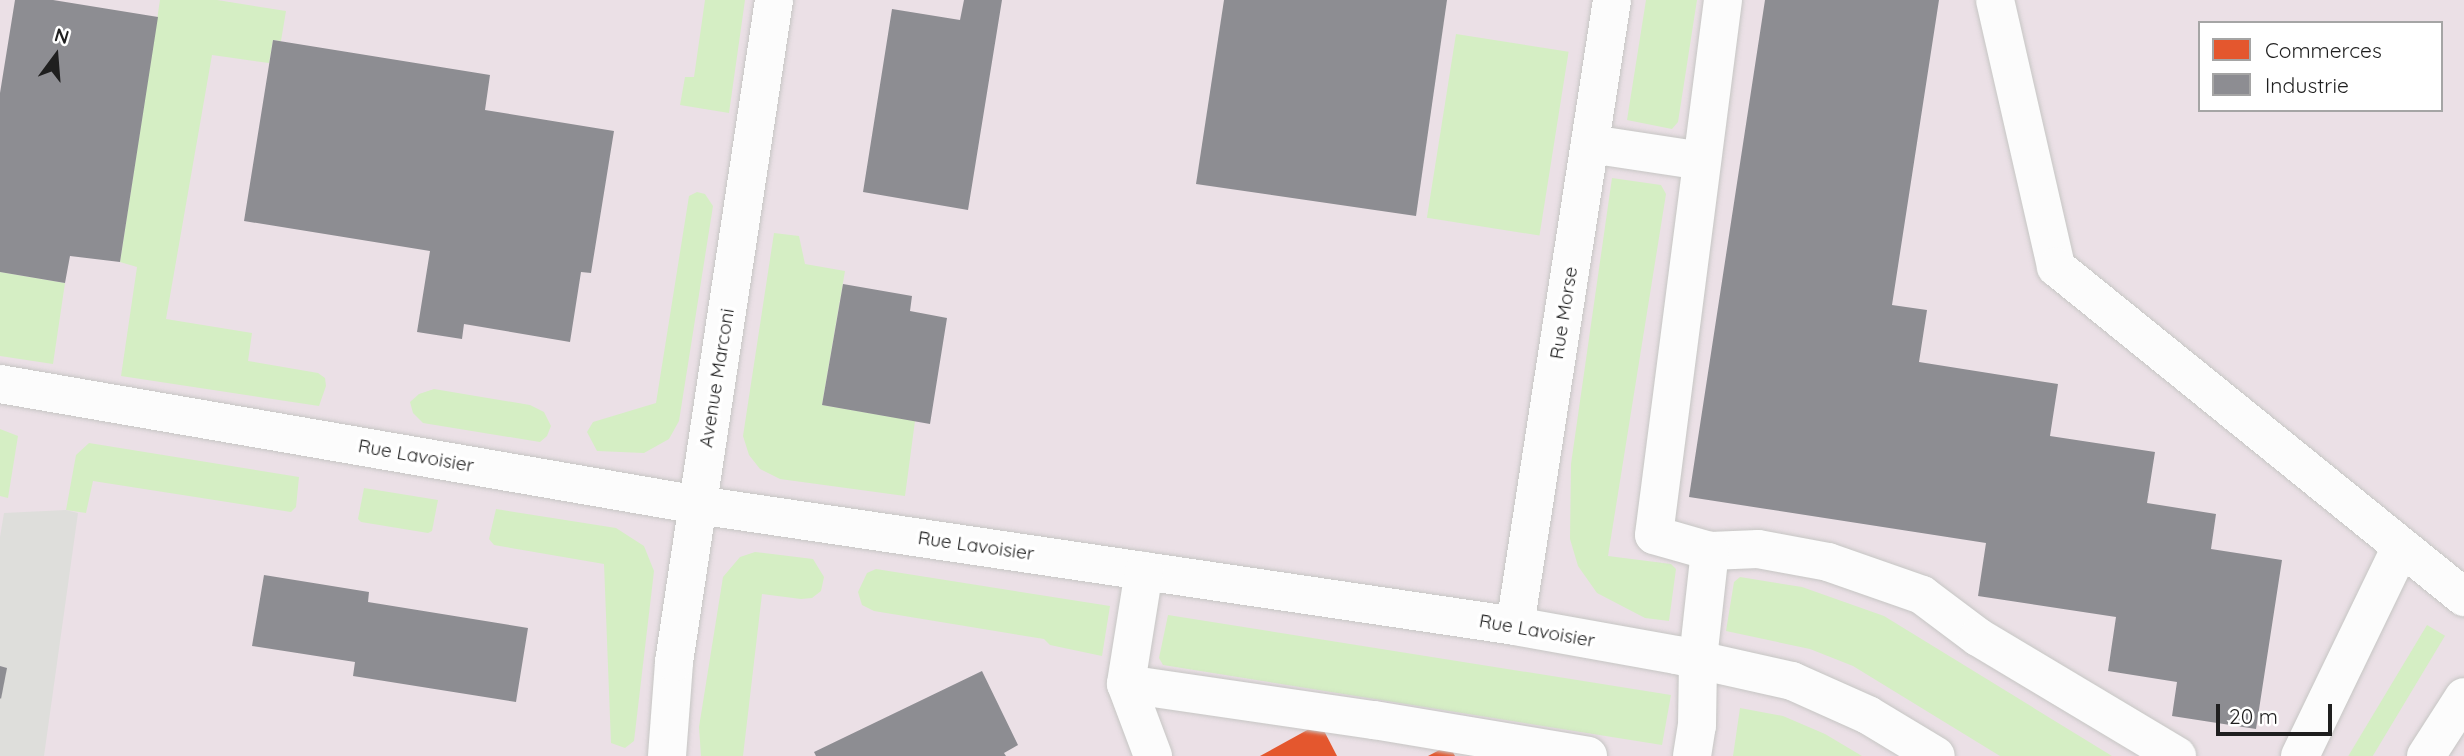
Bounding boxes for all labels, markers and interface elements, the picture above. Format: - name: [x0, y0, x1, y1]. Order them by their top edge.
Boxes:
- north arrow: [21, 21, 91, 91]
- legend: [2198, 21, 2443, 112]
- text: N: [52, 22, 72, 49]
- text: Commerces: [2265, 37, 2382, 63]
- text: Industrie: [2265, 72, 2349, 98]
- street label: Rue Morse: [1545, 265, 1583, 361]
- street label: Avenue Marconi: [695, 307, 739, 449]
- street label: Rue Lavoisier: [356, 435, 476, 477]
- street label: Rue Lavoisier: [916, 527, 1036, 565]
- street label: Rue Lavoisier: [1477, 610, 1597, 652]
- scale bar: [2219, 690, 2334, 734]
- text: 20 m: [2229, 703, 2278, 729]

